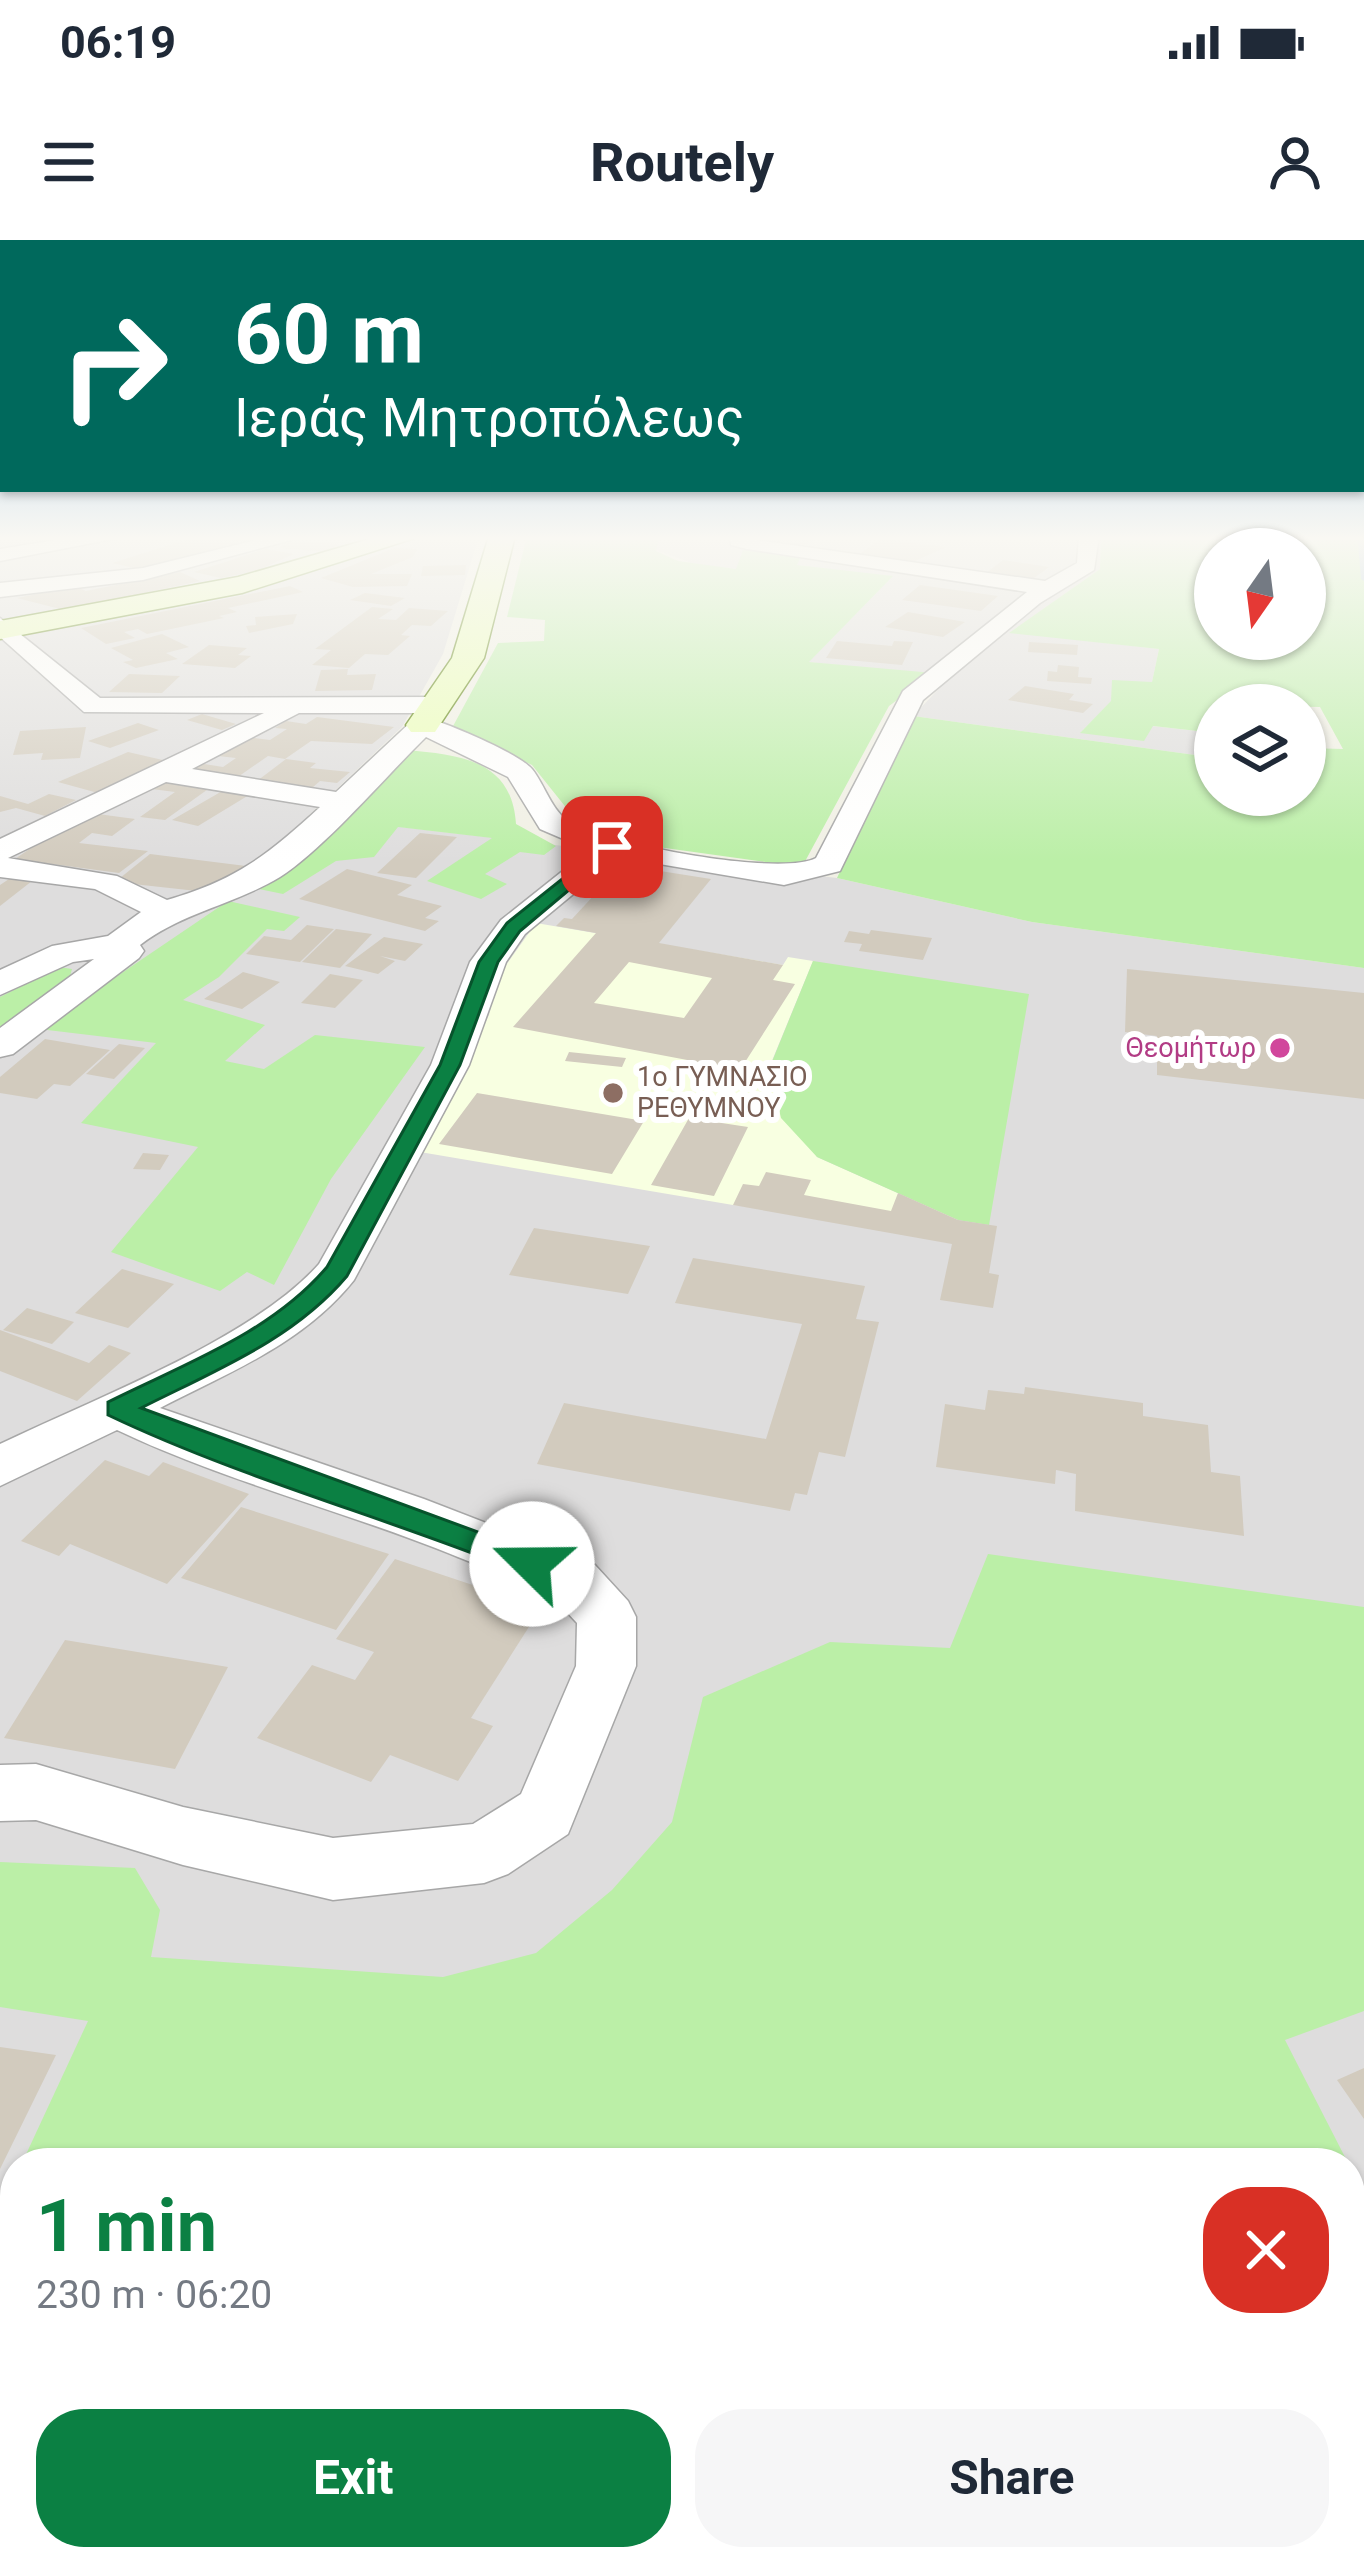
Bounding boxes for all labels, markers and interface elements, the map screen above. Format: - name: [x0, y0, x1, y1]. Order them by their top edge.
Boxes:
- text: 06:19: [60, 16, 176, 69]
- icon: menu: [36, 129, 102, 195]
- icon: person: [1262, 129, 1328, 195]
- text: Routely: [590, 131, 774, 194]
- text: 60 m: [234, 285, 424, 384]
- icon: right: [36, 288, 192, 444]
- text: Ιεράς Μητροπόλεως: [234, 386, 744, 449]
- north arrow: [1194, 528, 1326, 660]
- map controls: [1194, 528, 1326, 816]
- button: layers: [1194, 684, 1326, 816]
- pin: [561, 796, 663, 898]
- icon: arrive: [579, 814, 645, 880]
- place label: Θεομήτωρ: [1125, 1032, 1256, 1064]
- marker: Θεομήτωρ: [1267, 1035, 1293, 1061]
- place label: 1ο ΓΥΜΝΑΣΙΟ ΡΕΘΥΜΝΟΥ: [637, 1061, 808, 1124]
- marker: 1ο ΓΥΜΝΑΣΙΟ ΡΕΘΥΜΝΟΥ: [600, 1080, 626, 1106]
- position arrow: [469, 1501, 595, 1627]
- text: 1 min: [36, 2184, 217, 2269]
- button: close: [1203, 2187, 1329, 2313]
- text: 230 m · 06:20: [36, 2272, 272, 2318]
- button: Exit: [36, 2409, 671, 2547]
- button: Share: [695, 2409, 1329, 2547]

